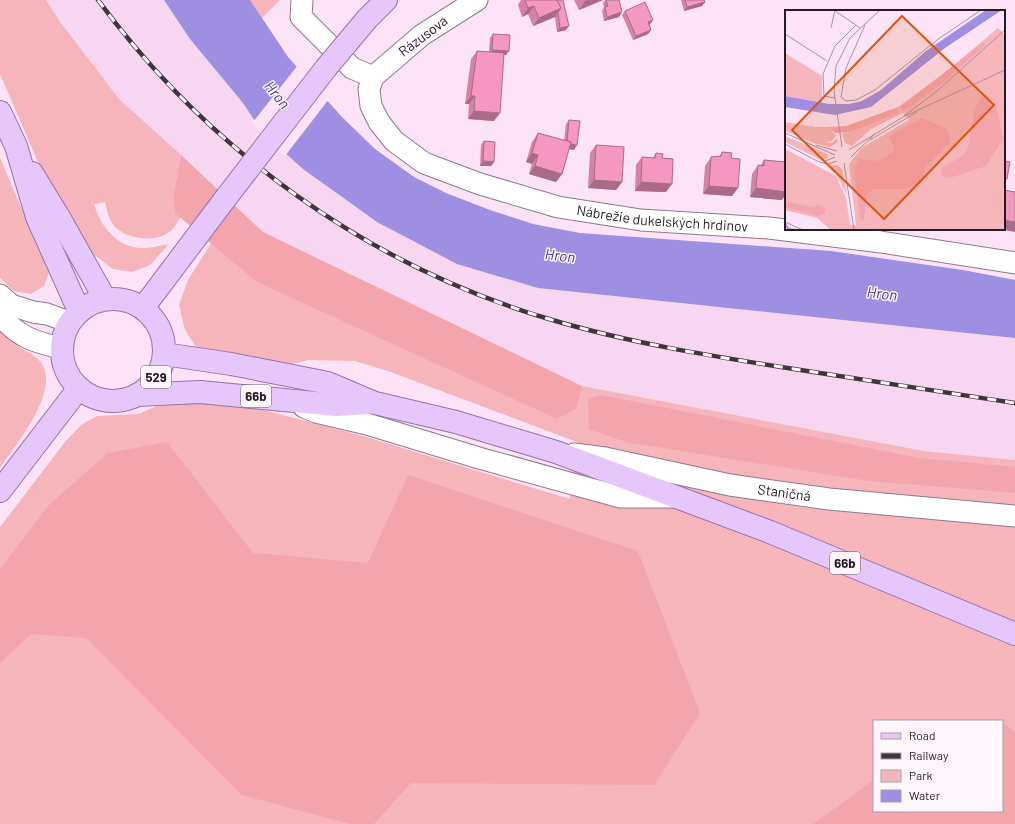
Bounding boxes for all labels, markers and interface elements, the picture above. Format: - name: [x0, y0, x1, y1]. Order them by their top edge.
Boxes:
- inset map: [785, 10, 1005, 230]
- street label: Rázusova: [395, 12, 451, 60]
- water label: Hron: [261, 77, 294, 112]
- street label: Nábrežie dukelských hrdinov: [575, 201, 749, 235]
- water label: Hron: [544, 244, 577, 266]
- water label: Hron: [866, 282, 899, 304]
- road number: 529: [141, 366, 171, 388]
- road number: 66b: [241, 385, 271, 407]
- street label: Staničná: [757, 480, 812, 504]
- road number: 66b: [830, 552, 860, 574]
- legend: [873, 720, 1003, 812]
- text: Road: [909, 728, 936, 742]
- text: Railway: [909, 748, 949, 762]
- text: Park: [909, 768, 933, 782]
- text: Water: [909, 788, 941, 802]

